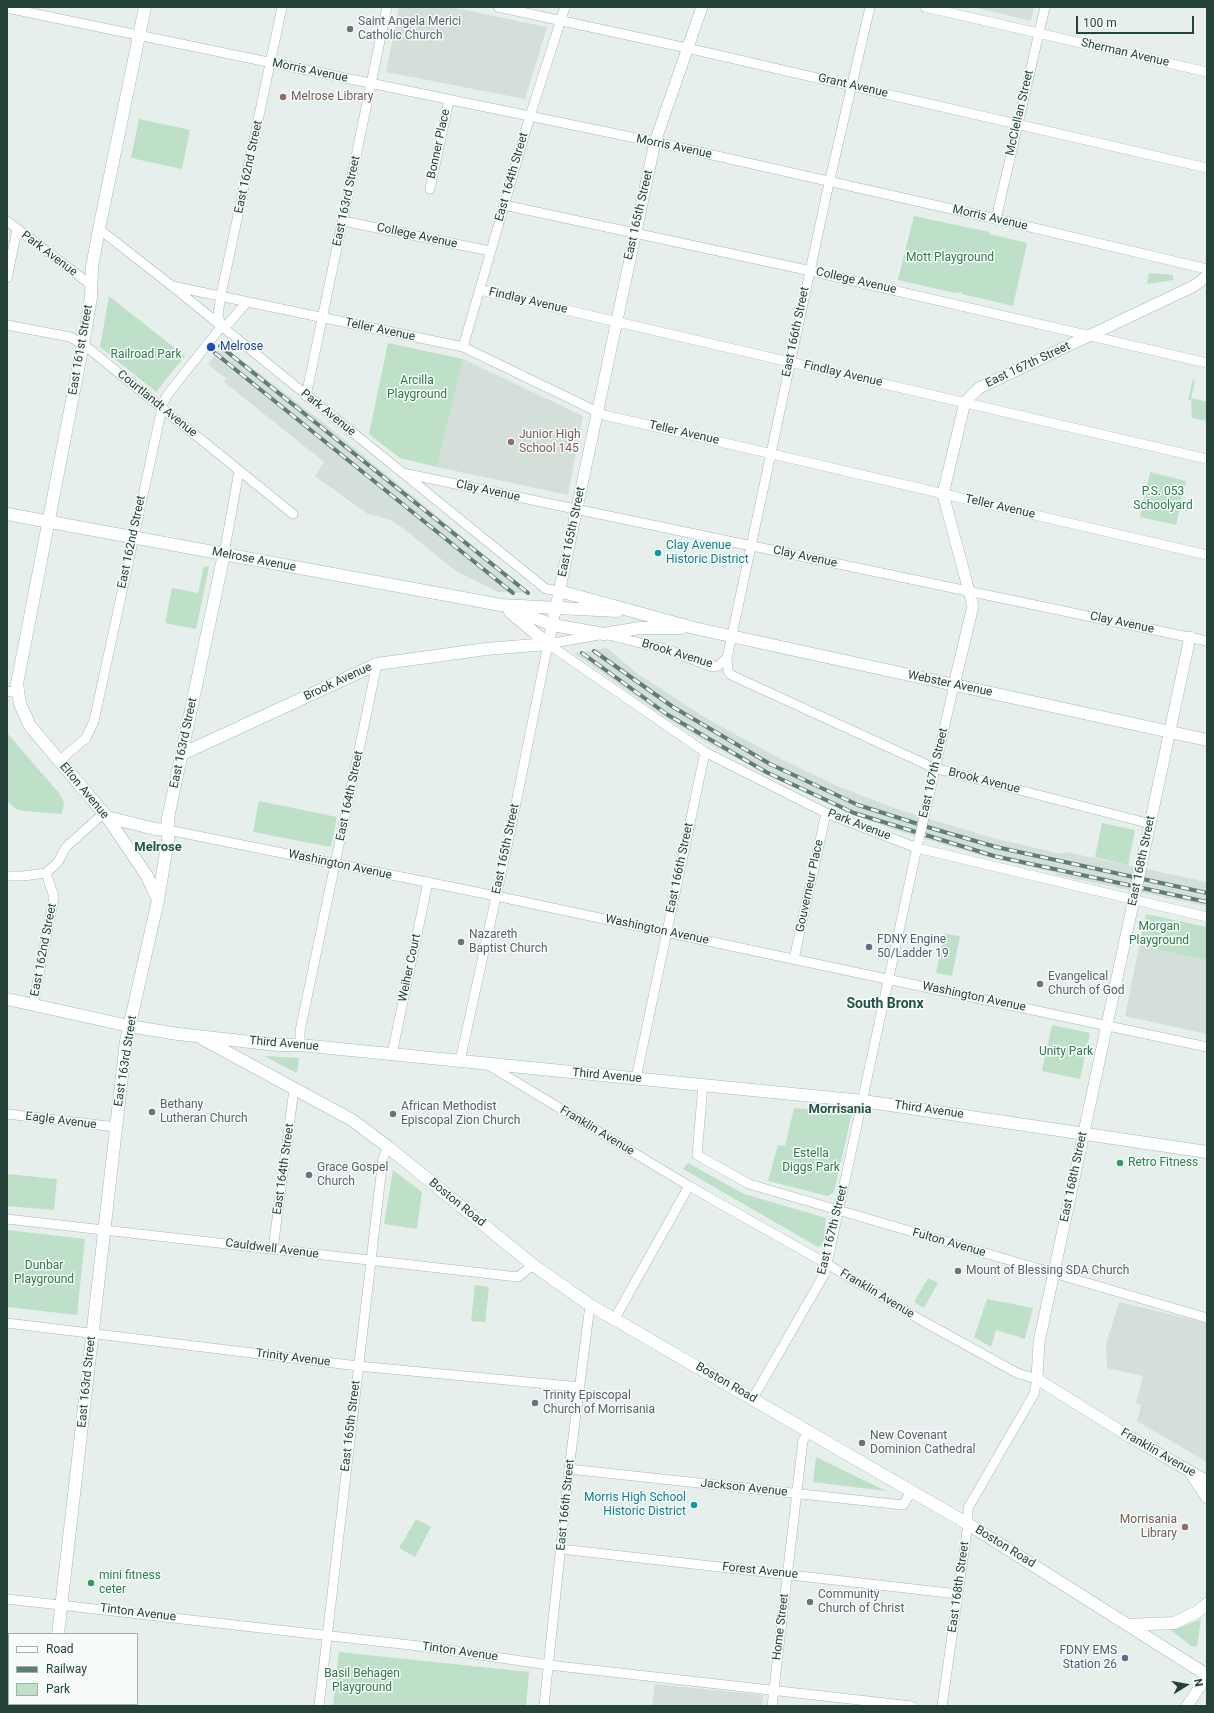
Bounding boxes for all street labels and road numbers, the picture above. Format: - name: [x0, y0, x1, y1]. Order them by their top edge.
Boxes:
- street label: Sherman Avenue: [1080, 36, 1170, 70]
- street label: Morris Avenue: [271, 56, 349, 86]
- street label: McClellan Street: [1003, 69, 1037, 157]
- street label: Grant Avenue: [817, 71, 889, 101]
- street label: Bonner Place: [425, 108, 453, 180]
- street label: East 162nd Street: [232, 119, 266, 215]
- street label: East 164th Street: [492, 131, 532, 223]
- street label: Morris Avenue: [635, 132, 713, 162]
- street label: East 163rd Street: [330, 154, 364, 248]
- street label: East 165th Street: [622, 169, 656, 261]
- street label: Morris Avenue: [951, 202, 1029, 234]
- street label: College Avenue: [375, 220, 459, 252]
- street label: Park Avenue: [18, 228, 80, 280]
- street label: College Avenue: [814, 265, 898, 297]
- street label: Findlay Avenue: [487, 285, 569, 317]
- street label: East 166th Street: [779, 286, 813, 378]
- street label: East 161st Street: [66, 304, 96, 396]
- street label: Teller Avenue: [344, 316, 416, 344]
- street label: East 167th Street: [983, 339, 1073, 391]
- street label: Findlay Avenue: [802, 358, 884, 390]
- street label: Courtlandt Avenue: [114, 367, 200, 441]
- street label: Park Avenue: [298, 387, 358, 439]
- street label: Teller Avenue: [648, 418, 720, 448]
- street label: Clay Avenue: [455, 477, 521, 505]
- street label: East 165th Street: [555, 486, 589, 578]
- street label: Teller Avenue: [964, 492, 1036, 522]
- street label: East 162nd Street: [115, 494, 149, 590]
- street label: Clay Avenue: [772, 543, 838, 571]
- street label: Melrose Avenue: [211, 545, 297, 575]
- street label: Clay Avenue: [1089, 609, 1155, 637]
- street label: Brook Avenue: [640, 636, 714, 672]
- street label: Brook Avenue: [302, 660, 374, 704]
- street label: Webster Avenue: [906, 668, 994, 700]
- street label: East 163rd Street: [167, 696, 201, 790]
- street label: East 167th Street: [917, 727, 951, 819]
- street label: East 164th Street: [333, 750, 367, 842]
- street label: Elton Avenue: [56, 760, 112, 822]
- street label: Brook Avenue: [947, 765, 1021, 797]
- street label: East 165th Street: [489, 803, 523, 895]
- street label: Park Avenue: [825, 806, 893, 844]
- street label: East 168th Street: [1125, 815, 1159, 907]
- street label: East 166th Street: [663, 822, 697, 914]
- street label: Gouverneur Place: [793, 838, 827, 934]
- street label: Washington Avenue: [287, 847, 393, 883]
- street label: East 162nd Street: [28, 902, 60, 998]
- street label: Washington Avenue: [604, 912, 710, 948]
- street label: Weiher Court: [396, 933, 424, 1003]
- street label: Washington Avenue: [921, 979, 1027, 1015]
- street label: East 163rd Street: [112, 1014, 140, 1108]
- street label: Third Avenue: [249, 1034, 319, 1054]
- street label: Third Avenue: [572, 1066, 642, 1086]
- street label: Third Avenue: [894, 1098, 964, 1122]
- street label: Franklin Avenue: [557, 1103, 637, 1159]
- street label: Eagle Avenue: [25, 1109, 97, 1133]
- street label: East 164th Street: [270, 1123, 298, 1215]
- street label: East 168th Street: [1057, 1131, 1091, 1223]
- street label: Boston Road: [426, 1176, 488, 1230]
- street label: East 167th Street: [815, 1184, 851, 1276]
- street label: Fulton Avenue: [911, 1226, 987, 1260]
- street label: Cauldwell Avenue: [224, 1236, 320, 1262]
- street label: Franklin Avenue: [837, 1266, 917, 1322]
- street label: East 163rd Street: [75, 1335, 99, 1429]
- street label: Trinity Avenue: [255, 1346, 331, 1370]
- street label: Boston Road: [693, 1360, 759, 1406]
- street label: East 165th Street: [338, 1380, 364, 1472]
- street label: Franklin Avenue: [1118, 1426, 1198, 1480]
- street label: East 166th Street: [554, 1459, 578, 1551]
- street label: Jackson Avenue: [700, 1476, 788, 1500]
- street label: Boston Road: [972, 1523, 1038, 1571]
- street label: East 168th Street: [945, 1541, 973, 1633]
- street label: Forest Avenue: [721, 1560, 799, 1582]
- street label: Home Street: [770, 1593, 792, 1661]
- street label: Tinton Avenue: [99, 1601, 177, 1625]
- street label: Tinton Avenue: [421, 1640, 499, 1664]

